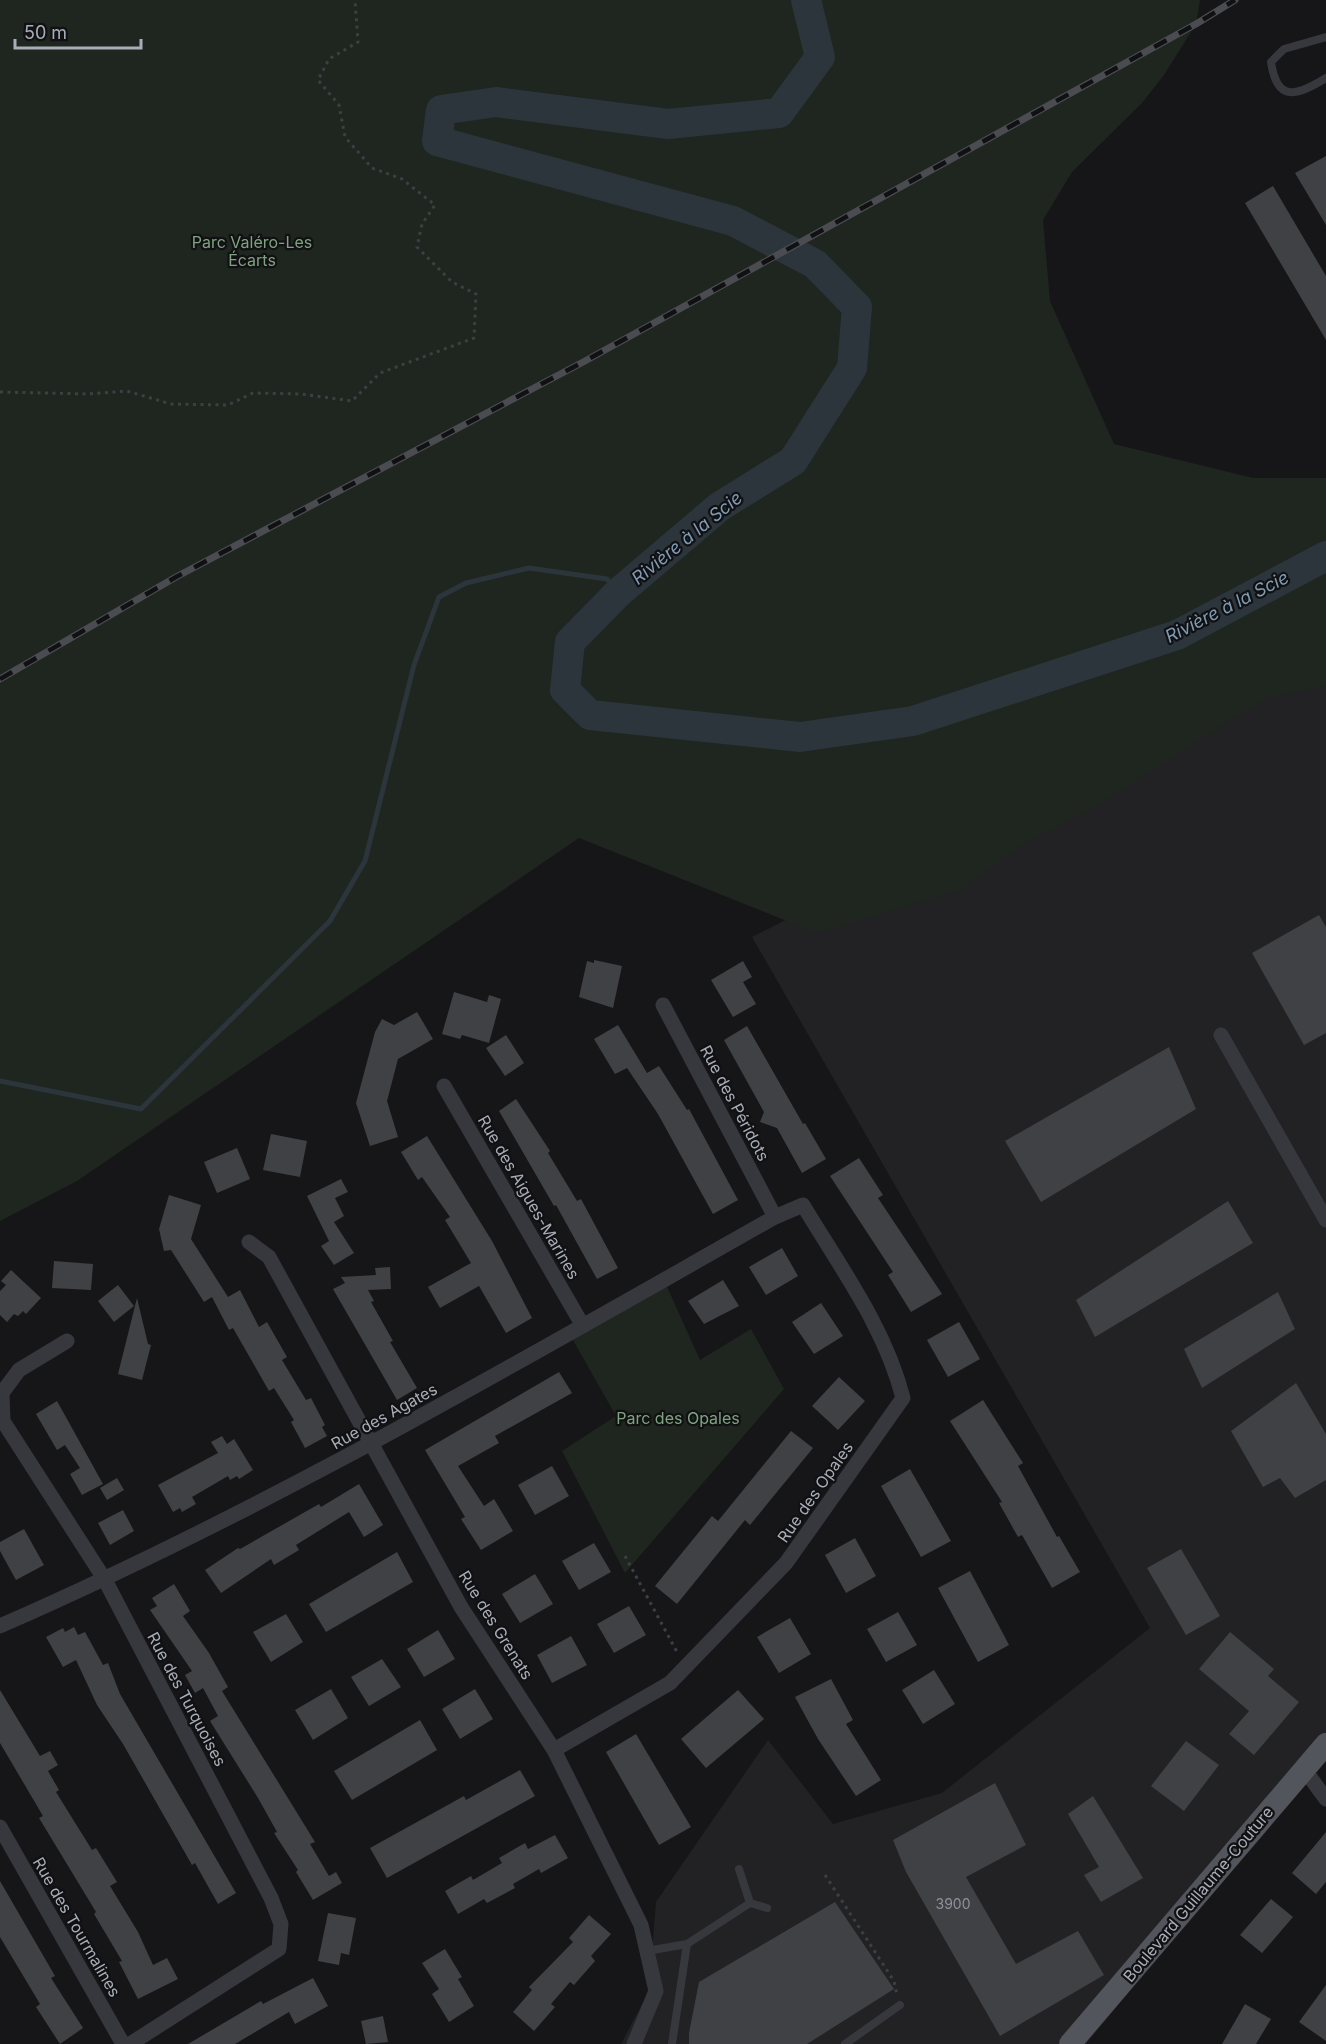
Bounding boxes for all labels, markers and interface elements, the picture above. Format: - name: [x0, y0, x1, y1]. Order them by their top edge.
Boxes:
- scale bar: [15, 12, 141, 50]
- text: 50 m: [24, 22, 67, 43]
- park label: Parc Valéro-Les Écarts: [192, 232, 312, 270]
- water label: Rivière à la Scie: [627, 487, 746, 589]
- water label: Rivière à la Scie: [1161, 566, 1292, 647]
- street label: Rue des Péridots: [696, 1042, 774, 1164]
- street label: Rue des Aigues-Marines: [474, 1112, 584, 1282]
- street label: Rue des Agates: [327, 1379, 441, 1453]
- park label: Parc des Opales: [616, 1408, 740, 1428]
- street label: Rue des Opales: [773, 1438, 857, 1546]
- street label: Rue des Grenats: [454, 1567, 538, 1683]
- street label: Rue des Turquoises: [143, 1629, 231, 1769]
- street label: Boulevard Guillaume-Couture: [1119, 1802, 1277, 1986]
- street label: Rue des Tourmalines: [29, 1854, 125, 2000]
- house number: 3900: [936, 1895, 971, 1912]

